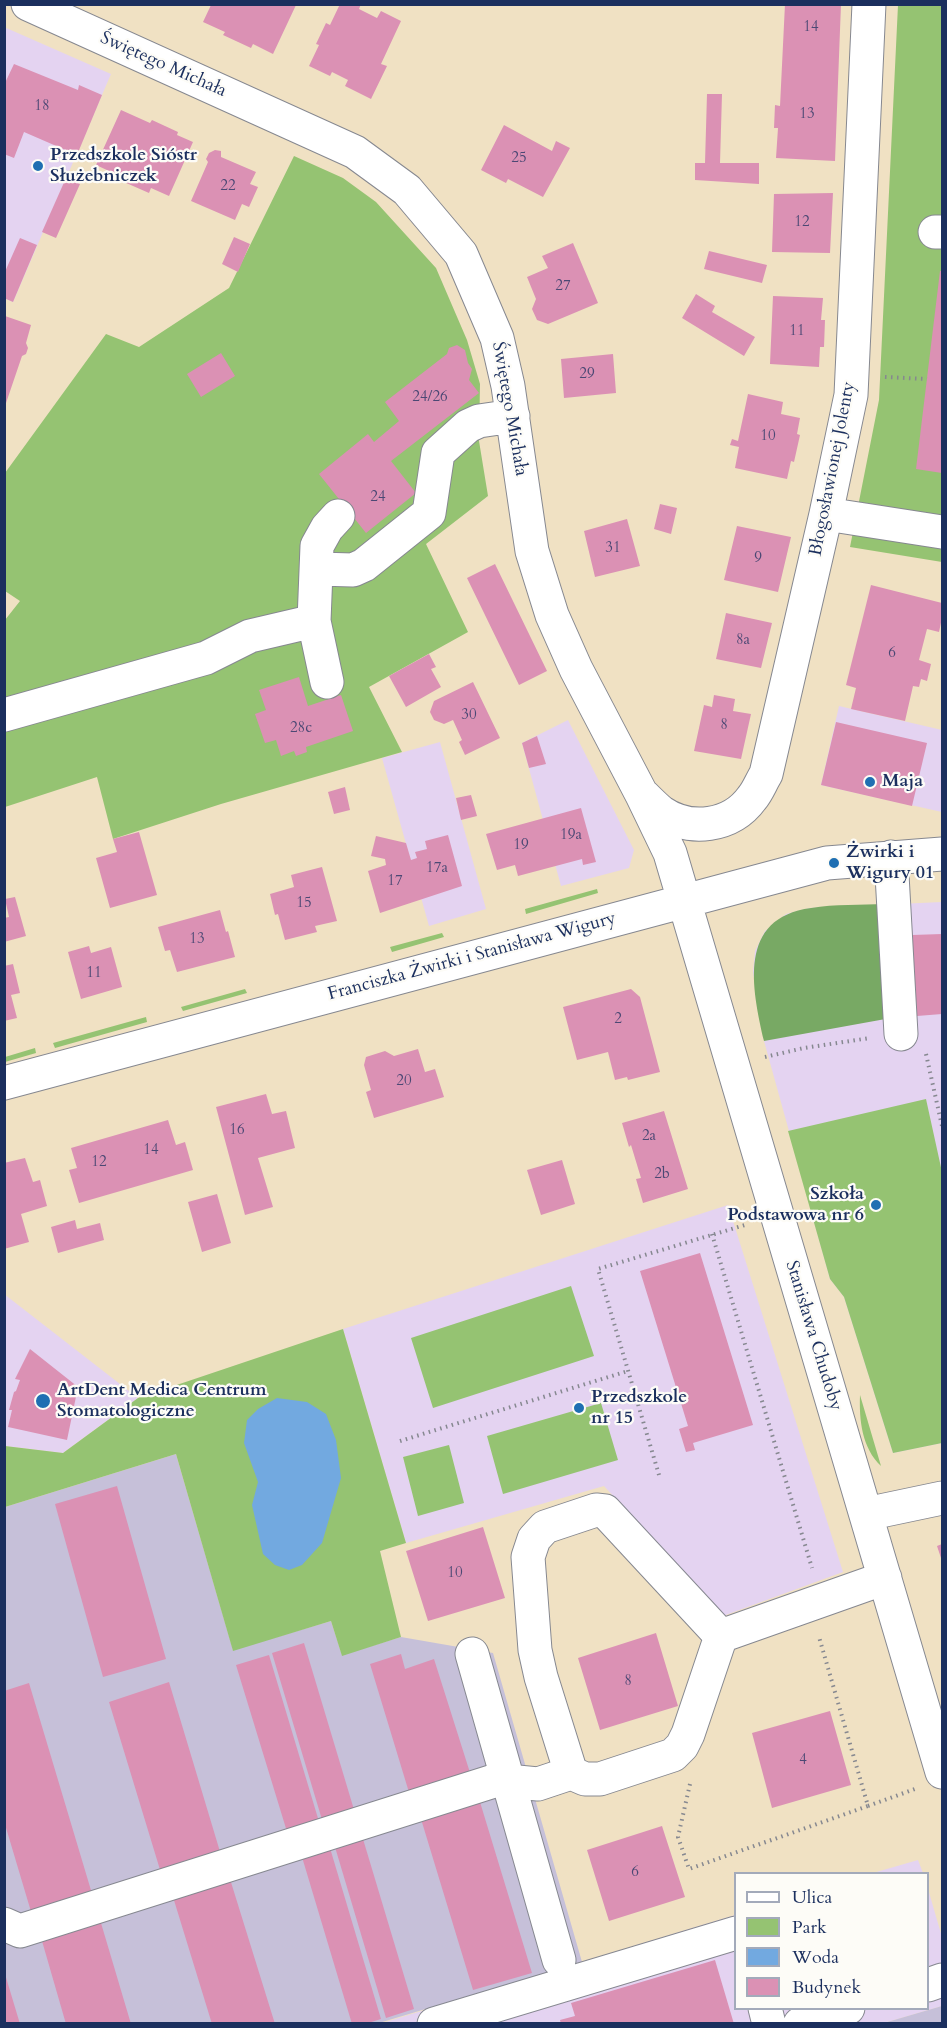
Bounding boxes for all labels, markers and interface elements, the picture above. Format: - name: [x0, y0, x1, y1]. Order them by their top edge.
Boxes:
- house number: 14: [803, 19, 819, 37]
- street label: Świętego Michała: [97, 28, 229, 102]
- house number: 18: [34, 98, 50, 116]
- house number: 13: [799, 106, 815, 124]
- place label: Przedszkole Sióstr Służebniczek: [50, 145, 197, 188]
- house number: 25: [511, 150, 527, 168]
- marker: Przedszkole Sióstr Służebniczek: [31, 159, 45, 173]
- house number: 22: [220, 178, 236, 196]
- house number: 12: [794, 214, 810, 232]
- house number: 27: [555, 278, 571, 296]
- house number: 11: [789, 323, 805, 341]
- street label: Świętego Michała: [487, 340, 531, 478]
- house number: 29: [579, 366, 595, 384]
- street label: Błogosławionej Jolenty: [806, 380, 860, 558]
- house number: 24/26: [412, 389, 448, 407]
- house number: 10: [760, 428, 776, 446]
- house number: 24: [370, 489, 386, 507]
- house number: 31: [605, 540, 621, 558]
- house number: 9: [754, 550, 762, 568]
- house number: 8a: [736, 632, 750, 650]
- house number: 6: [888, 645, 896, 663]
- house number: 30: [461, 707, 477, 725]
- house number: 8: [720, 717, 728, 735]
- house number: 28c: [290, 720, 312, 738]
- place label: Maja: [882, 771, 923, 793]
- marker: Maja: [863, 775, 877, 789]
- house number: 19a: [560, 827, 582, 845]
- house number: 19: [513, 837, 529, 855]
- place label: Żwirki i Wigury 01: [846, 842, 934, 884]
- marker: Żwirki i Wigury 01: [827, 856, 841, 870]
- house number: 17a: [426, 860, 448, 878]
- house number: 17: [387, 873, 403, 891]
- house number: 15: [296, 895, 312, 913]
- street label: Franciszka Żwirki i Stanisława Wigury: [326, 908, 618, 1006]
- house number: 13: [189, 931, 205, 949]
- house number: 11: [86, 965, 102, 983]
- house number: 2: [614, 1011, 622, 1029]
- house number: 20: [396, 1073, 412, 1091]
- house number: 16: [229, 1122, 245, 1140]
- house number: 2a: [642, 1128, 656, 1146]
- house number: 14: [143, 1142, 159, 1160]
- house number: 12: [91, 1154, 107, 1172]
- house number: 2b: [654, 1166, 670, 1184]
- place label: Szkoła Podstawowa nr 6: [727, 1184, 864, 1226]
- marker: Szkoła Podstawowa nr 6: [869, 1198, 883, 1212]
- street label: Stanisława Chudoby: [780, 1258, 846, 1414]
- place label: ArtDent Medica Centrum Stomatologiczne: [57, 1380, 267, 1422]
- place label: Przedszkole nr 15: [591, 1387, 687, 1430]
- marker: ArtDent Medica Centrum Stomatologiczne: [34, 1392, 52, 1410]
- marker: Przedszkole nr 15: [572, 1401, 586, 1415]
- house number: 10: [447, 1565, 463, 1583]
- house number: 8: [624, 1673, 632, 1691]
- house number: 4: [799, 1752, 807, 1770]
- house number: 6: [631, 1864, 639, 1882]
- legend: [734, 1872, 929, 2010]
- text: Ulica: [792, 1885, 832, 1910]
- text: Park: [792, 1915, 827, 1940]
- text: Woda: [792, 1945, 839, 1970]
- text: Budynek: [792, 1975, 861, 2000]

